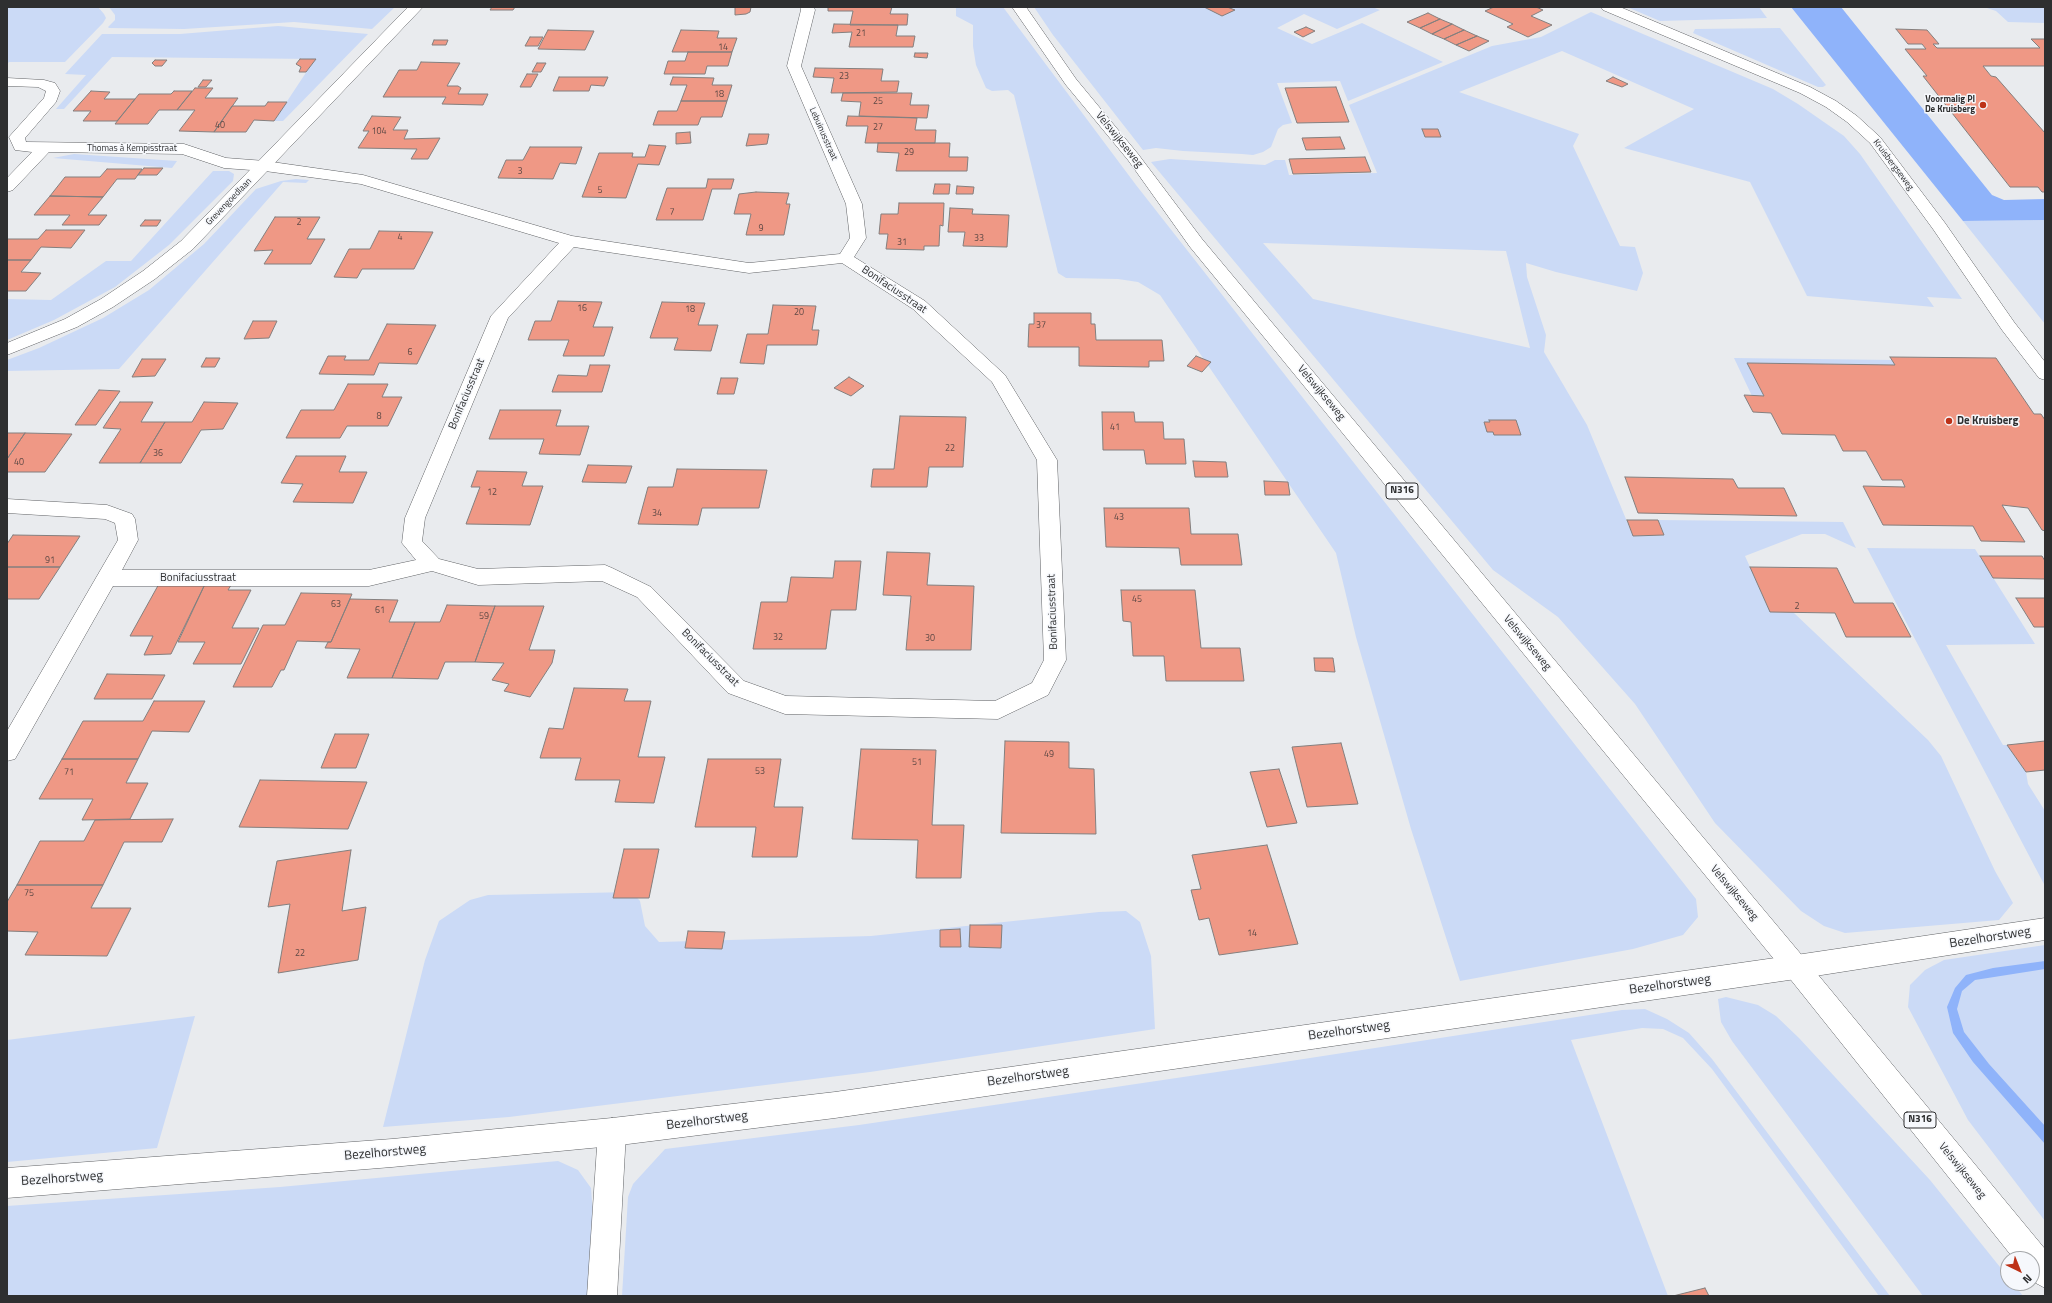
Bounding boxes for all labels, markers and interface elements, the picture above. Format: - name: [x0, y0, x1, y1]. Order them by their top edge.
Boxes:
- house number: 21: [856, 29, 866, 39]
- house number: 14: [718, 43, 728, 53]
- house number: 23: [839, 72, 849, 82]
- house number: 18: [714, 90, 724, 100]
- place label: Voormalig PI De Kruisberg: [1925, 95, 1975, 116]
- house number: 25: [873, 97, 883, 107]
- marker: Voormalig PI De Kruisberg: [1978, 100, 1988, 110]
- street label: Lebuinusstraat: [807, 106, 839, 162]
- street label: Velswijkseweg: [1093, 109, 1145, 171]
- house number: 40: [215, 121, 225, 131]
- house number: 27: [873, 123, 883, 133]
- house number: 104: [371, 127, 387, 137]
- street label: Kruisbergseweg: [1870, 137, 1916, 193]
- street label: Thomas à Kempisstraat: [87, 144, 177, 154]
- house number: 29: [904, 148, 914, 158]
- house number: 3: [517, 167, 523, 177]
- street label: Grevengoedlaan: [204, 176, 254, 228]
- house number: 5: [597, 186, 603, 196]
- house number: 7: [669, 208, 675, 218]
- house number: 2: [296, 218, 302, 228]
- house number: 9: [758, 224, 764, 234]
- house number: 4: [397, 233, 403, 243]
- house number: 33: [974, 234, 984, 244]
- house number: 31: [897, 238, 907, 248]
- street label: Bonifaciusstraat: [859, 263, 929, 317]
- house number: 16: [577, 304, 587, 314]
- house number: 18: [685, 305, 695, 315]
- house number: 20: [794, 308, 804, 318]
- house number: 37: [1036, 321, 1046, 331]
- house number: 6: [407, 348, 413, 358]
- street label: Bonifaciusstraat: [446, 356, 488, 432]
- street label: Velswijkseweg: [1294, 363, 1348, 423]
- house number: 8: [376, 412, 382, 422]
- place label: De Kruisberg: [1957, 414, 2018, 428]
- marker: De Kruisberg: [1944, 416, 1954, 426]
- house number: 41: [1110, 423, 1120, 433]
- house number: 22: [945, 444, 955, 454]
- house number: 36: [153, 449, 163, 459]
- house number: 40: [14, 458, 24, 468]
- road number: N316: [1386, 483, 1418, 499]
- house number: 12: [487, 488, 497, 498]
- house number: 34: [652, 509, 662, 519]
- house number: 43: [1114, 513, 1124, 523]
- house number: 91: [45, 556, 55, 566]
- street label: Bonifaciusstraat: [160, 571, 236, 585]
- street label: Bonifaciusstraat: [1045, 574, 1061, 650]
- house number: 45: [1132, 595, 1142, 605]
- house number: 63: [331, 600, 341, 610]
- house number: 2: [1794, 602, 1800, 612]
- house number: 61: [375, 606, 385, 616]
- house number: 59: [479, 612, 489, 622]
- street label: Velswijkseweg: [1500, 613, 1554, 673]
- street label: Bonifaciusstraat: [679, 627, 741, 689]
- house number: 32: [773, 633, 783, 643]
- house number: 30: [925, 634, 935, 644]
- house number: 49: [1044, 750, 1054, 760]
- house number: 51: [912, 758, 922, 768]
- house number: 53: [755, 767, 765, 777]
- house number: 71: [64, 768, 74, 778]
- street label: Velswijkseweg: [1707, 863, 1761, 923]
- house number: 75: [24, 889, 34, 899]
- street label: Bezelhorstweg: [1948, 924, 2032, 952]
- house number: 14: [1247, 929, 1257, 939]
- house number: 22: [295, 949, 305, 959]
- street label: Bezelhorstweg: [1628, 972, 1712, 998]
- street label: Bezelhorstweg: [1307, 1018, 1391, 1044]
- street label: Bezelhorstweg: [986, 1064, 1070, 1090]
- street label: Bezelhorstweg: [665, 1108, 749, 1134]
- road number: N316: [1904, 1112, 1936, 1128]
- street label: Velswijkseweg: [1936, 1140, 1988, 1202]
- street label: Bezelhorstweg: [343, 1142, 427, 1164]
- street label: Bezelhorstweg: [21, 1168, 103, 1190]
- north arrow: [2000, 1251, 2040, 1291]
- text: N: [2019, 1271, 2036, 1287]

